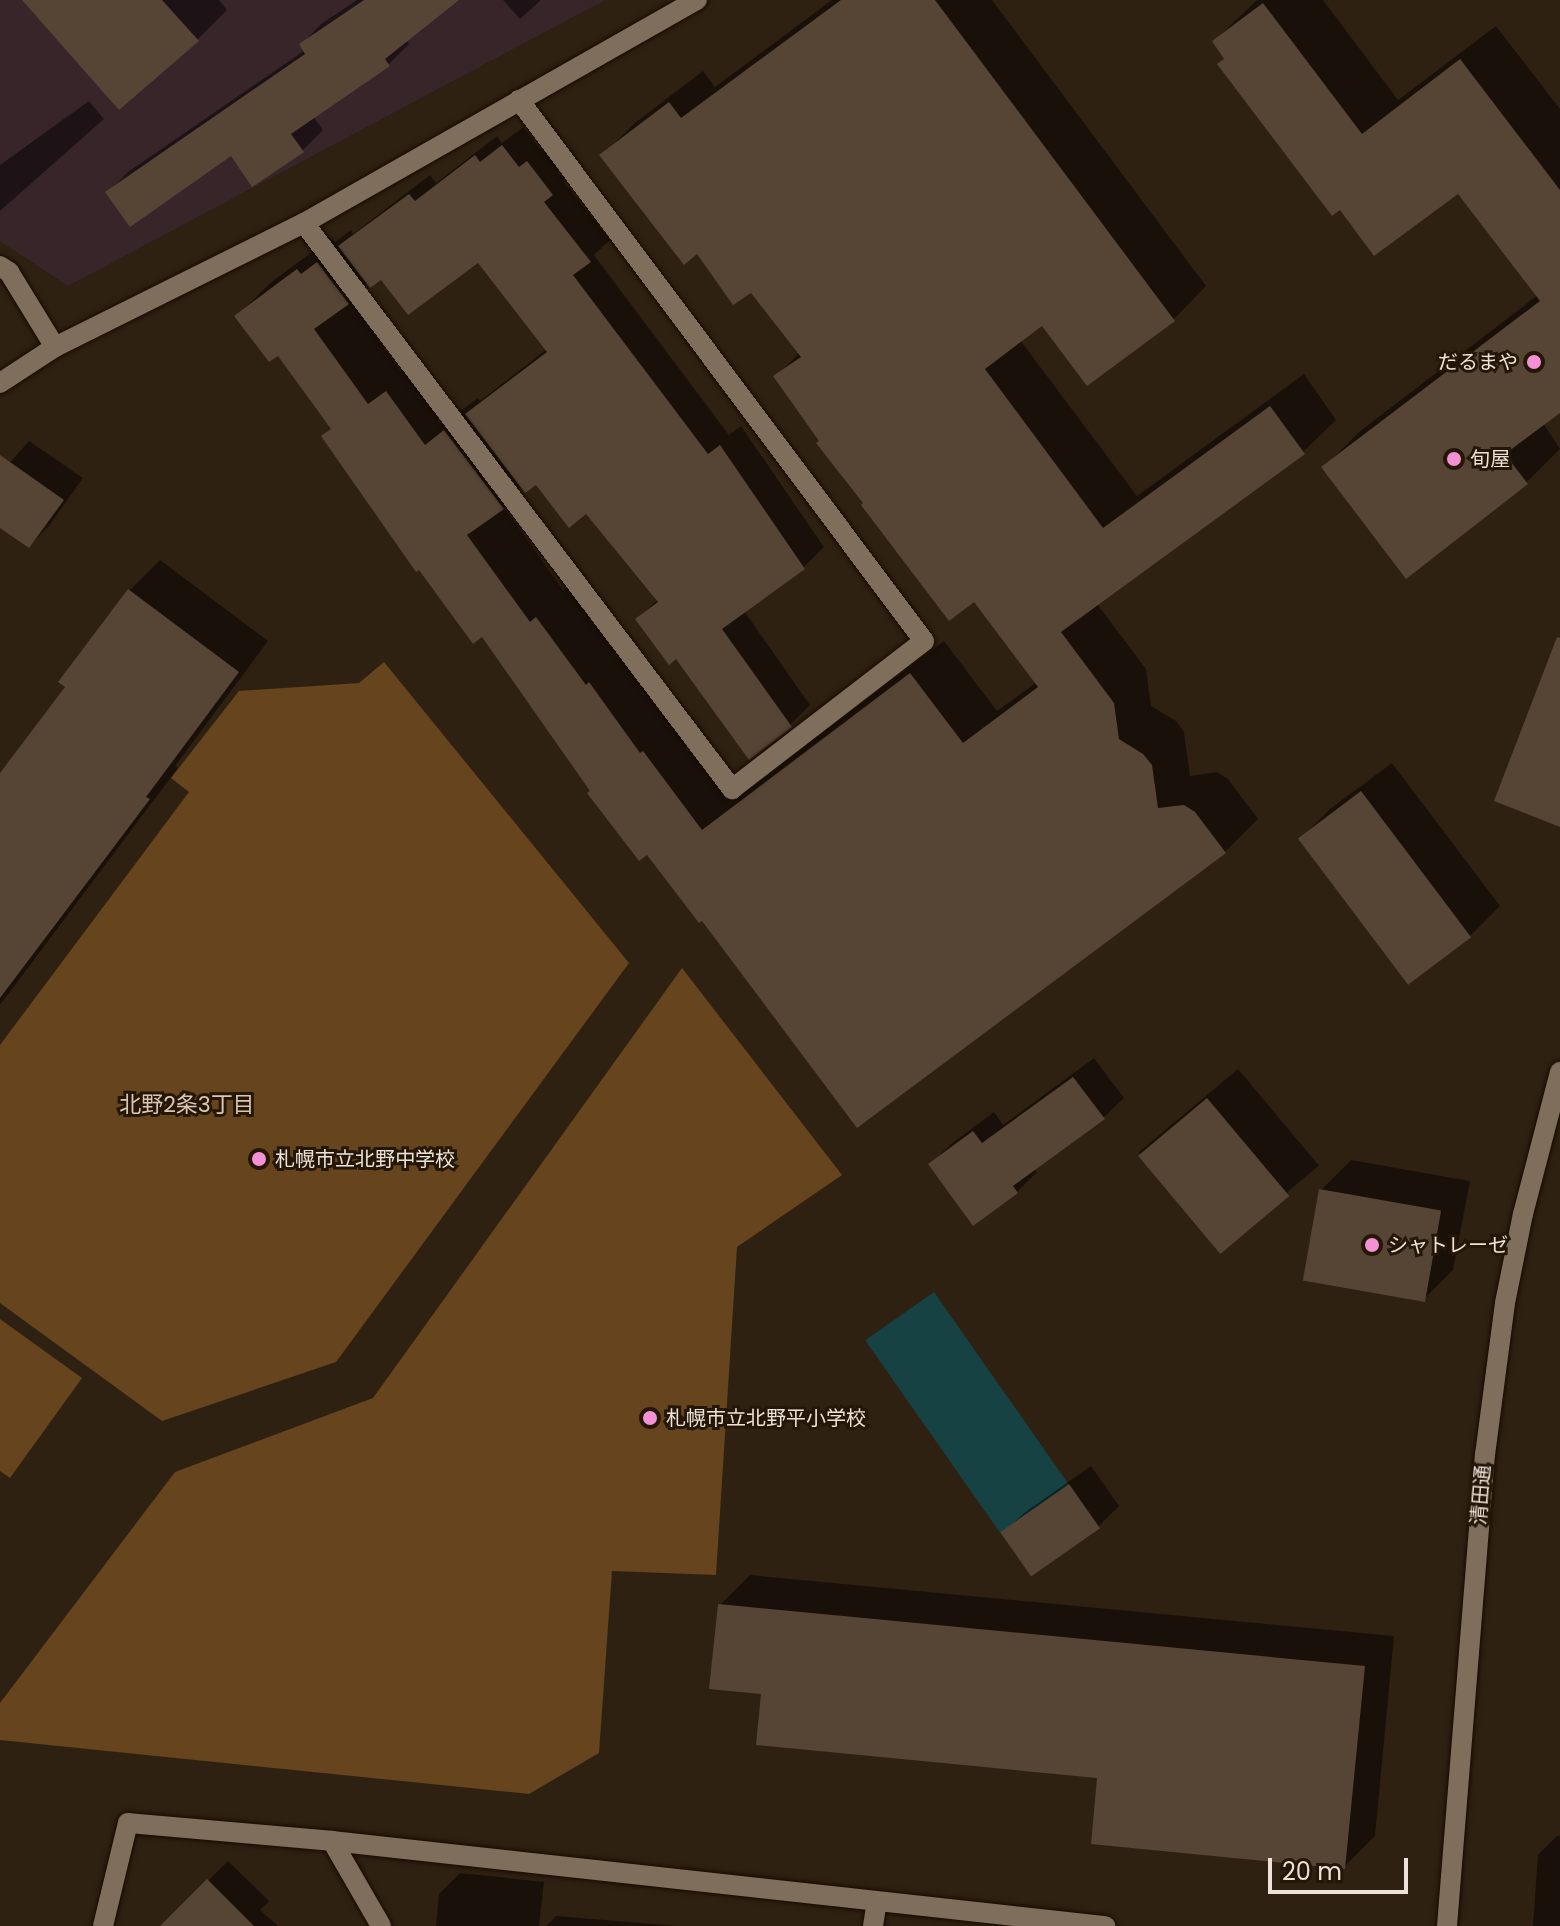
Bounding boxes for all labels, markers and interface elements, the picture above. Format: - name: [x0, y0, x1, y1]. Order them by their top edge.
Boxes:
- place label: だるまや: [1438, 350, 1518, 374]
- marker: だるまや: [1525, 353, 1543, 371]
- place label: 旬屋: [1470, 447, 1510, 471]
- marker: 旬屋: [1445, 450, 1463, 468]
- district label: 北野2条3丁目: [119, 1092, 255, 1118]
- place label: 札幌市立北野中学校: [275, 1147, 455, 1171]
- marker: 札幌市立北野中学校: [250, 1150, 268, 1168]
- place label: シャトレーゼ: [1388, 1233, 1508, 1257]
- marker: シャトレーゼ: [1363, 1236, 1381, 1254]
- place label: 札幌市立北野平小学校: [666, 1406, 866, 1430]
- marker: 札幌市立北野平小学校: [641, 1409, 659, 1427]
- street label: 清田通: [1466, 1464, 1496, 1526]
- scale bar: [1272, 1842, 1412, 1892]
- text: 20 m: [1282, 1855, 1342, 1888]

